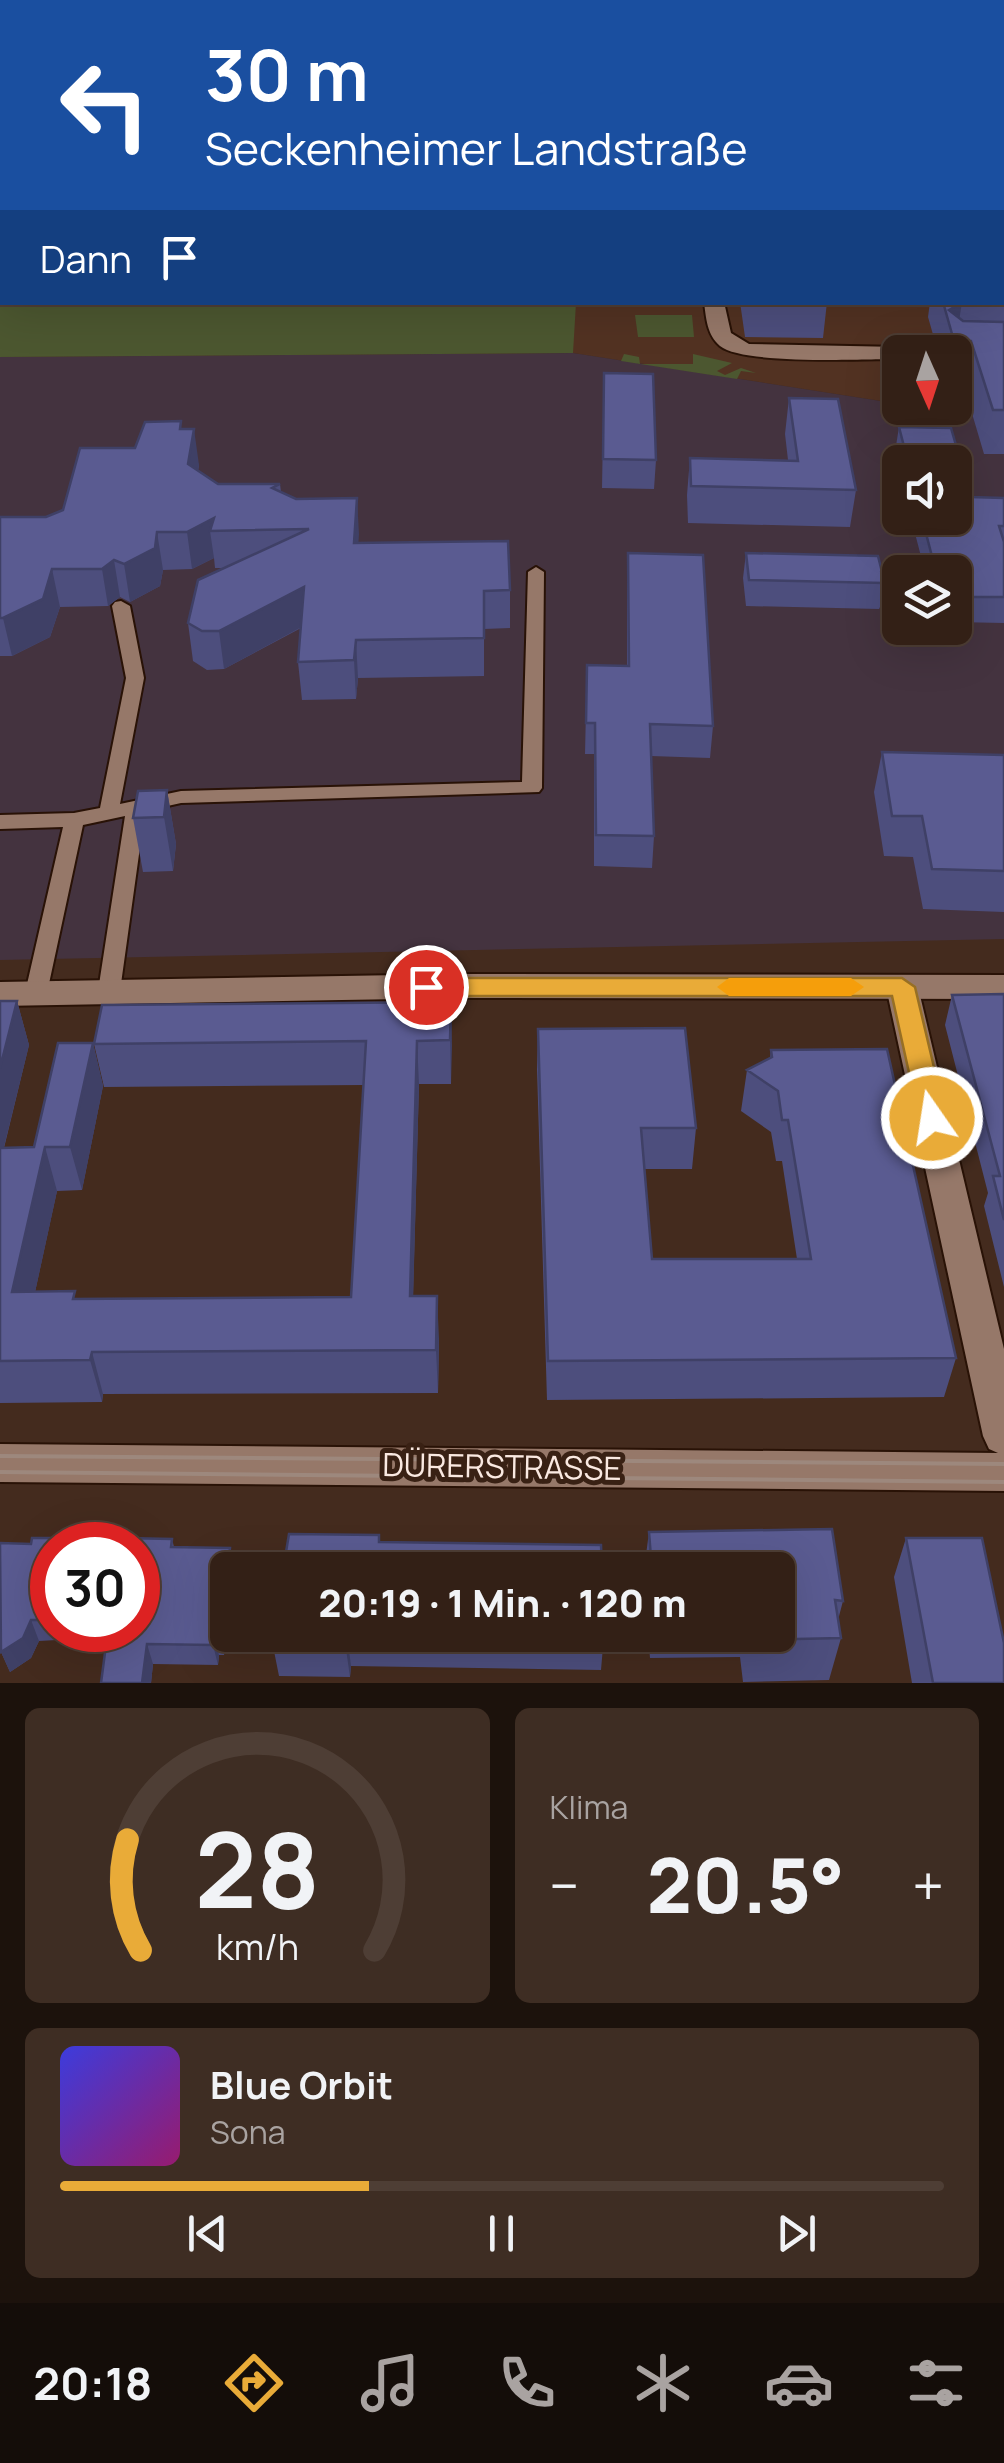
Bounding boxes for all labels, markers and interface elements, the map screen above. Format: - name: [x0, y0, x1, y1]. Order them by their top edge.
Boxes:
- text: 30 m: [205, 26, 369, 122]
- icon: left: [40, 40, 170, 170]
- text: Seckenheimer Landstraße: [205, 117, 748, 179]
- icon: arrive: [152, 230, 207, 285]
- text: Dann: [40, 232, 132, 284]
- north arrow: [882, 335, 972, 425]
- map controls: [882, 335, 972, 645]
- button: sound: [882, 445, 972, 535]
- button: layers: [882, 555, 972, 645]
- pin: [384, 945, 469, 1030]
- icon: arrive: [399, 960, 454, 1015]
- position arrow: [880, 1066, 984, 1170]
- street label: DÜRERSTRASSE: [382, 1442, 622, 1490]
- speed limit sign: 30: [30, 1522, 160, 1652]
- text: 20:19 · 1 Min. · 120 m: [318, 1576, 687, 1628]
- text: Klima: [550, 1785, 628, 1829]
- text: 28: [194, 1797, 320, 1939]
- text: 20.5°: [647, 1833, 845, 1936]
- text: −: [550, 1847, 579, 1923]
- text: +: [912, 1847, 944, 1923]
- text: km/h: [216, 1922, 299, 1971]
- text: Blue Orbit: [210, 2058, 393, 2110]
- text: Sona: [210, 2110, 285, 2154]
- icon: previous: [180, 2206, 235, 2261]
- icon: pause: [474, 2206, 529, 2261]
- icon: next: [769, 2206, 824, 2261]
- icon: directions: [219, 2348, 289, 2418]
- icon: music: [355, 2348, 425, 2418]
- icon: phone: [492, 2348, 562, 2418]
- icon: climate: [628, 2348, 698, 2418]
- icon: car: [764, 2348, 834, 2418]
- icon: filters: [901, 2348, 971, 2418]
- text: 20:18: [33, 2352, 152, 2414]

